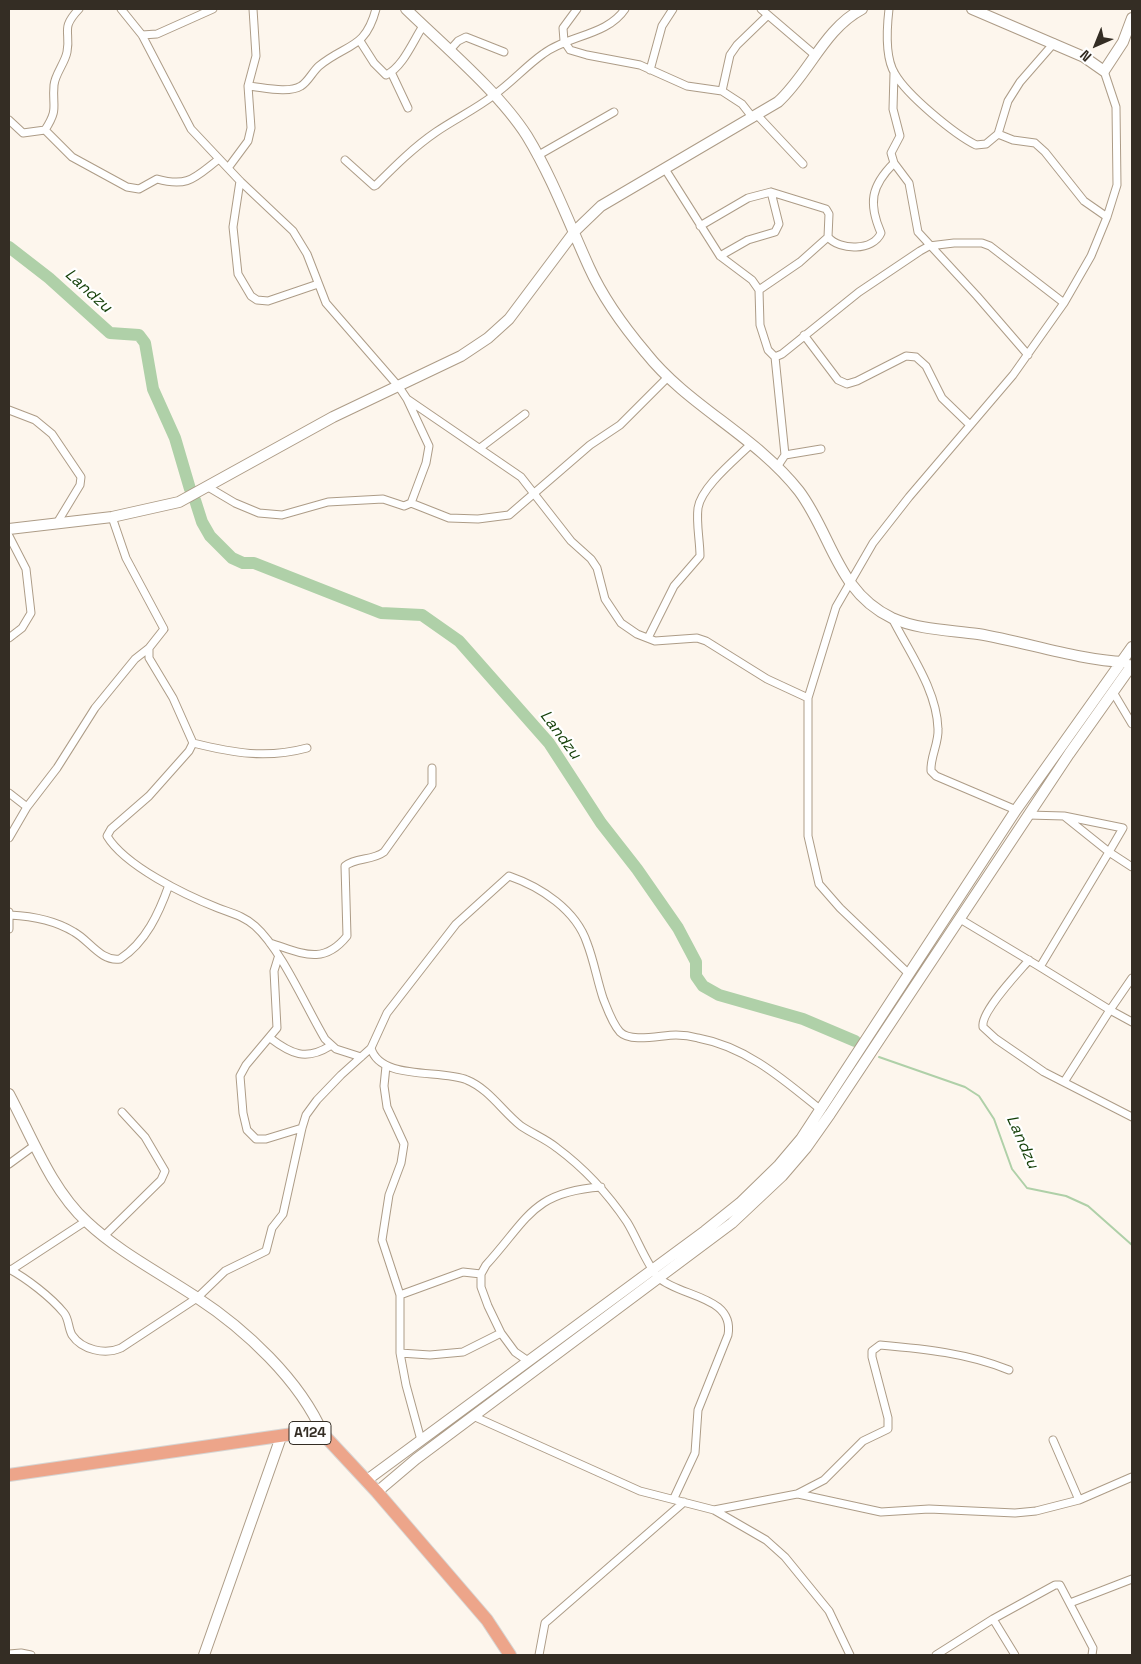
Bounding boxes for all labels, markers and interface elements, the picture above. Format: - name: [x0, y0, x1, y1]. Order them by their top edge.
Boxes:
- north arrow: [1071, 20, 1121, 70]
- text: N: [1076, 46, 1095, 66]
- water label: Landzu: [61, 265, 115, 317]
- water label: Landzu: [535, 707, 585, 763]
- water label: Landzu: [1002, 1112, 1042, 1172]
- road number: A124: [289, 1422, 331, 1445]

